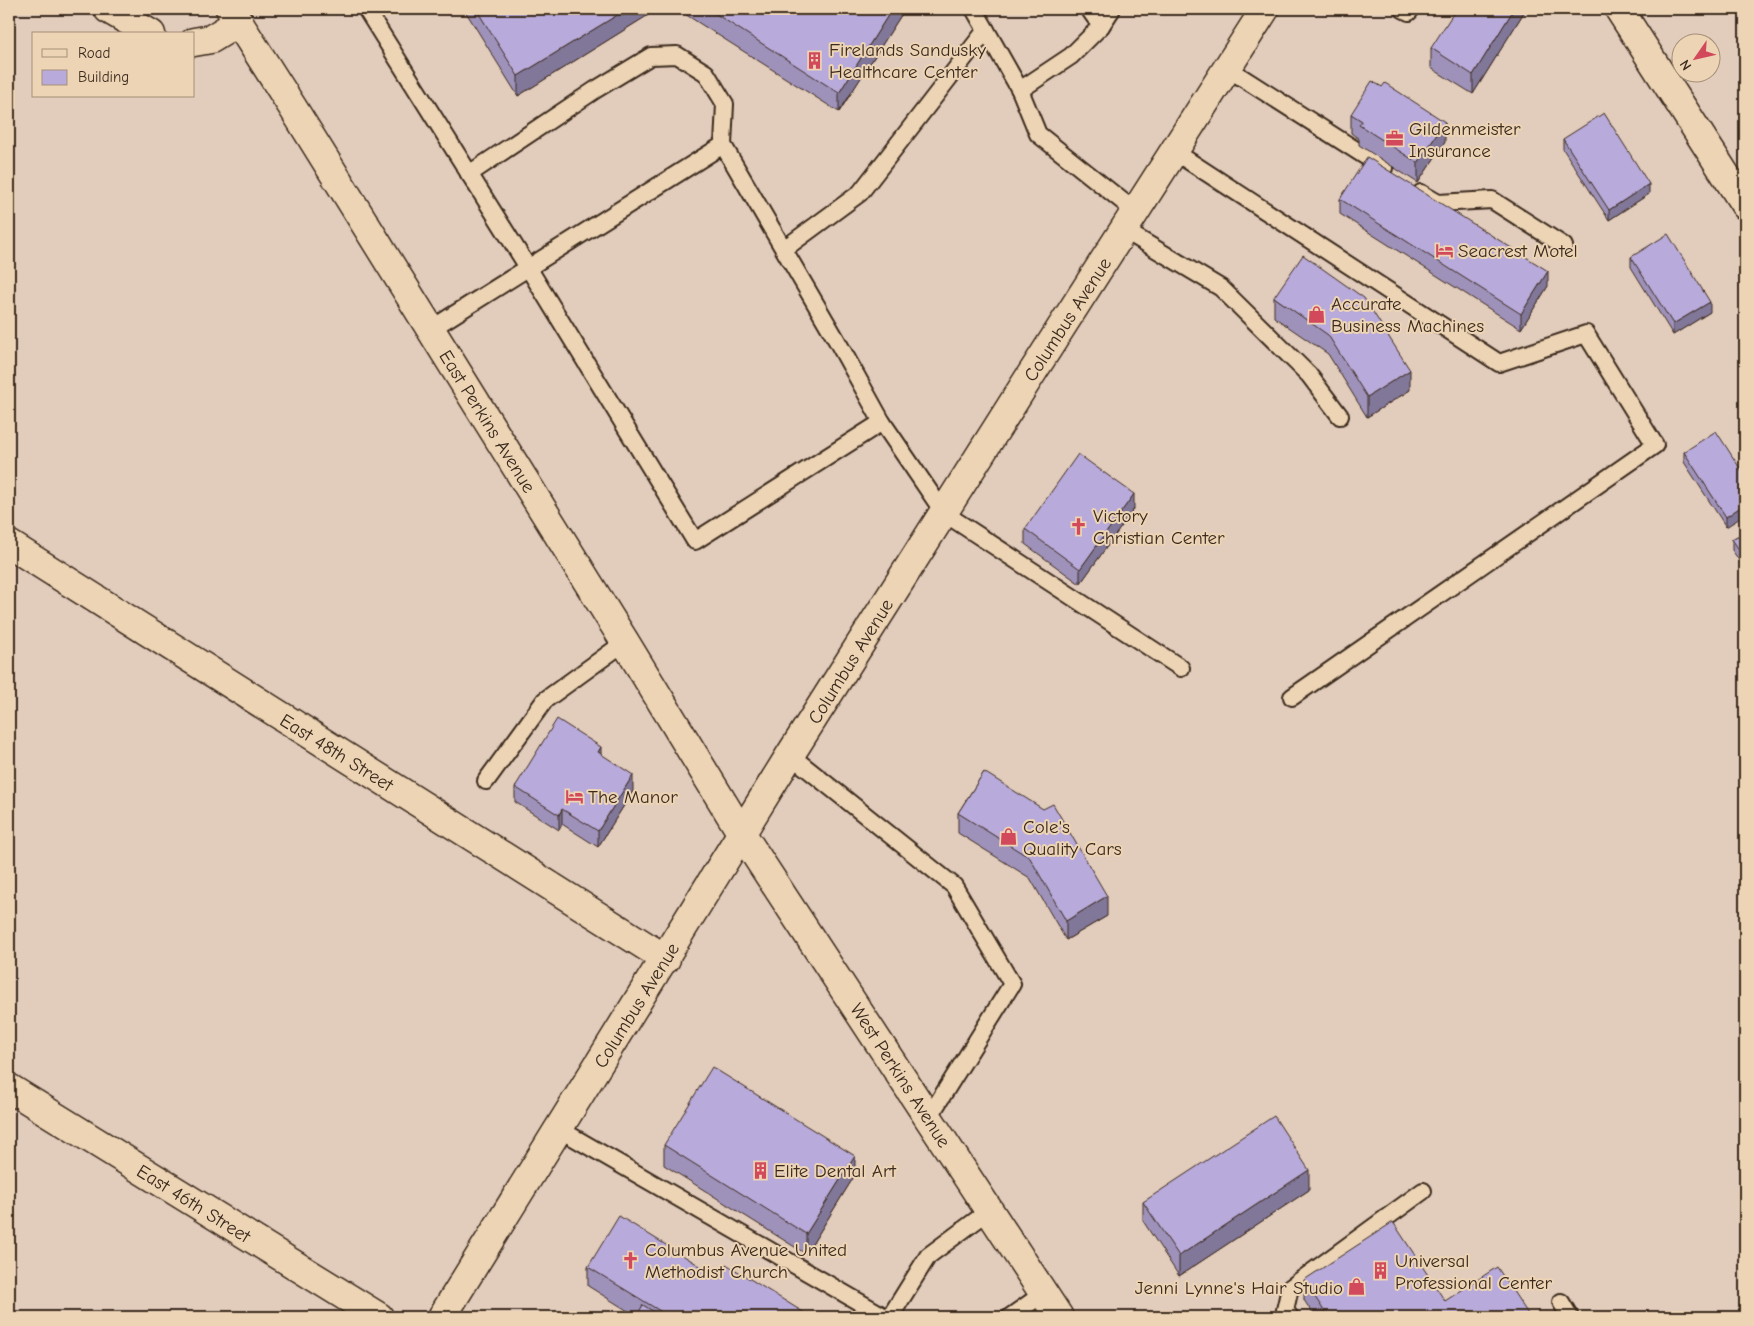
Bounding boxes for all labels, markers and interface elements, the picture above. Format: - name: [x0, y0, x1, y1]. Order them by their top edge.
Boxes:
- legend: [32, 32, 195, 98]
- north arrow: [1672, 32, 1722, 82]
- place label: Firelands Sandusky Healthcare Center: [829, 39, 986, 83]
- text: Road: [78, 44, 110, 62]
- building icon: Firelands Sandusky Healthcare Center: [805, 50, 825, 70]
- text: N: [1676, 56, 1695, 74]
- text: Building: [78, 68, 129, 86]
- place label: Gildenmeister Insurance: [1409, 118, 1521, 162]
- office icon: Gildenmeister Insurance: [1385, 129, 1405, 149]
- hotel icon: Seacrest Motel: [1434, 240, 1454, 260]
- place label: Seacrest Motel: [1458, 240, 1578, 262]
- street label: Columbus Avenue: [1020, 253, 1116, 386]
- place label: Accurate Business Machines: [1331, 293, 1484, 337]
- shop icon: Accurate Business Machines: [1307, 304, 1327, 324]
- street label: East Perkins Avenue: [434, 346, 540, 497]
- place label: Victory Christian Center: [1093, 505, 1225, 549]
- church icon: Victory Christian Center: [1069, 516, 1089, 536]
- street label: Columbus Avenue: [804, 595, 898, 728]
- street label: East 48th Street: [276, 709, 398, 797]
- hotel icon: The Manor: [564, 786, 584, 806]
- place label: The Manor: [588, 786, 678, 808]
- place label: Cole's Quality Cars: [1023, 816, 1122, 860]
- shop icon: Cole's Quality Cars: [999, 827, 1019, 847]
- street label: Columbus Avenue: [590, 939, 684, 1072]
- street label: West Perkins Avenue: [845, 999, 955, 1152]
- street label: East 46th Street: [133, 1160, 255, 1248]
- building icon: Elite Dental Art: [750, 1160, 770, 1180]
- place label: Elite Dental Art: [774, 1160, 896, 1182]
- place label: Columbus Avenue United Methodist Church: [645, 1239, 847, 1283]
- church icon: Columbus Avenue United Methodist Church: [621, 1250, 641, 1270]
- place label: Universal Professional Center: [1395, 1250, 1552, 1294]
- building icon: Universal Professional Center: [1371, 1261, 1391, 1281]
- place label: Jenni Lynne's Hair Studio: [1135, 1277, 1343, 1299]
- shop icon: Jenni Lynne's Hair Studio: [1347, 1277, 1367, 1297]

